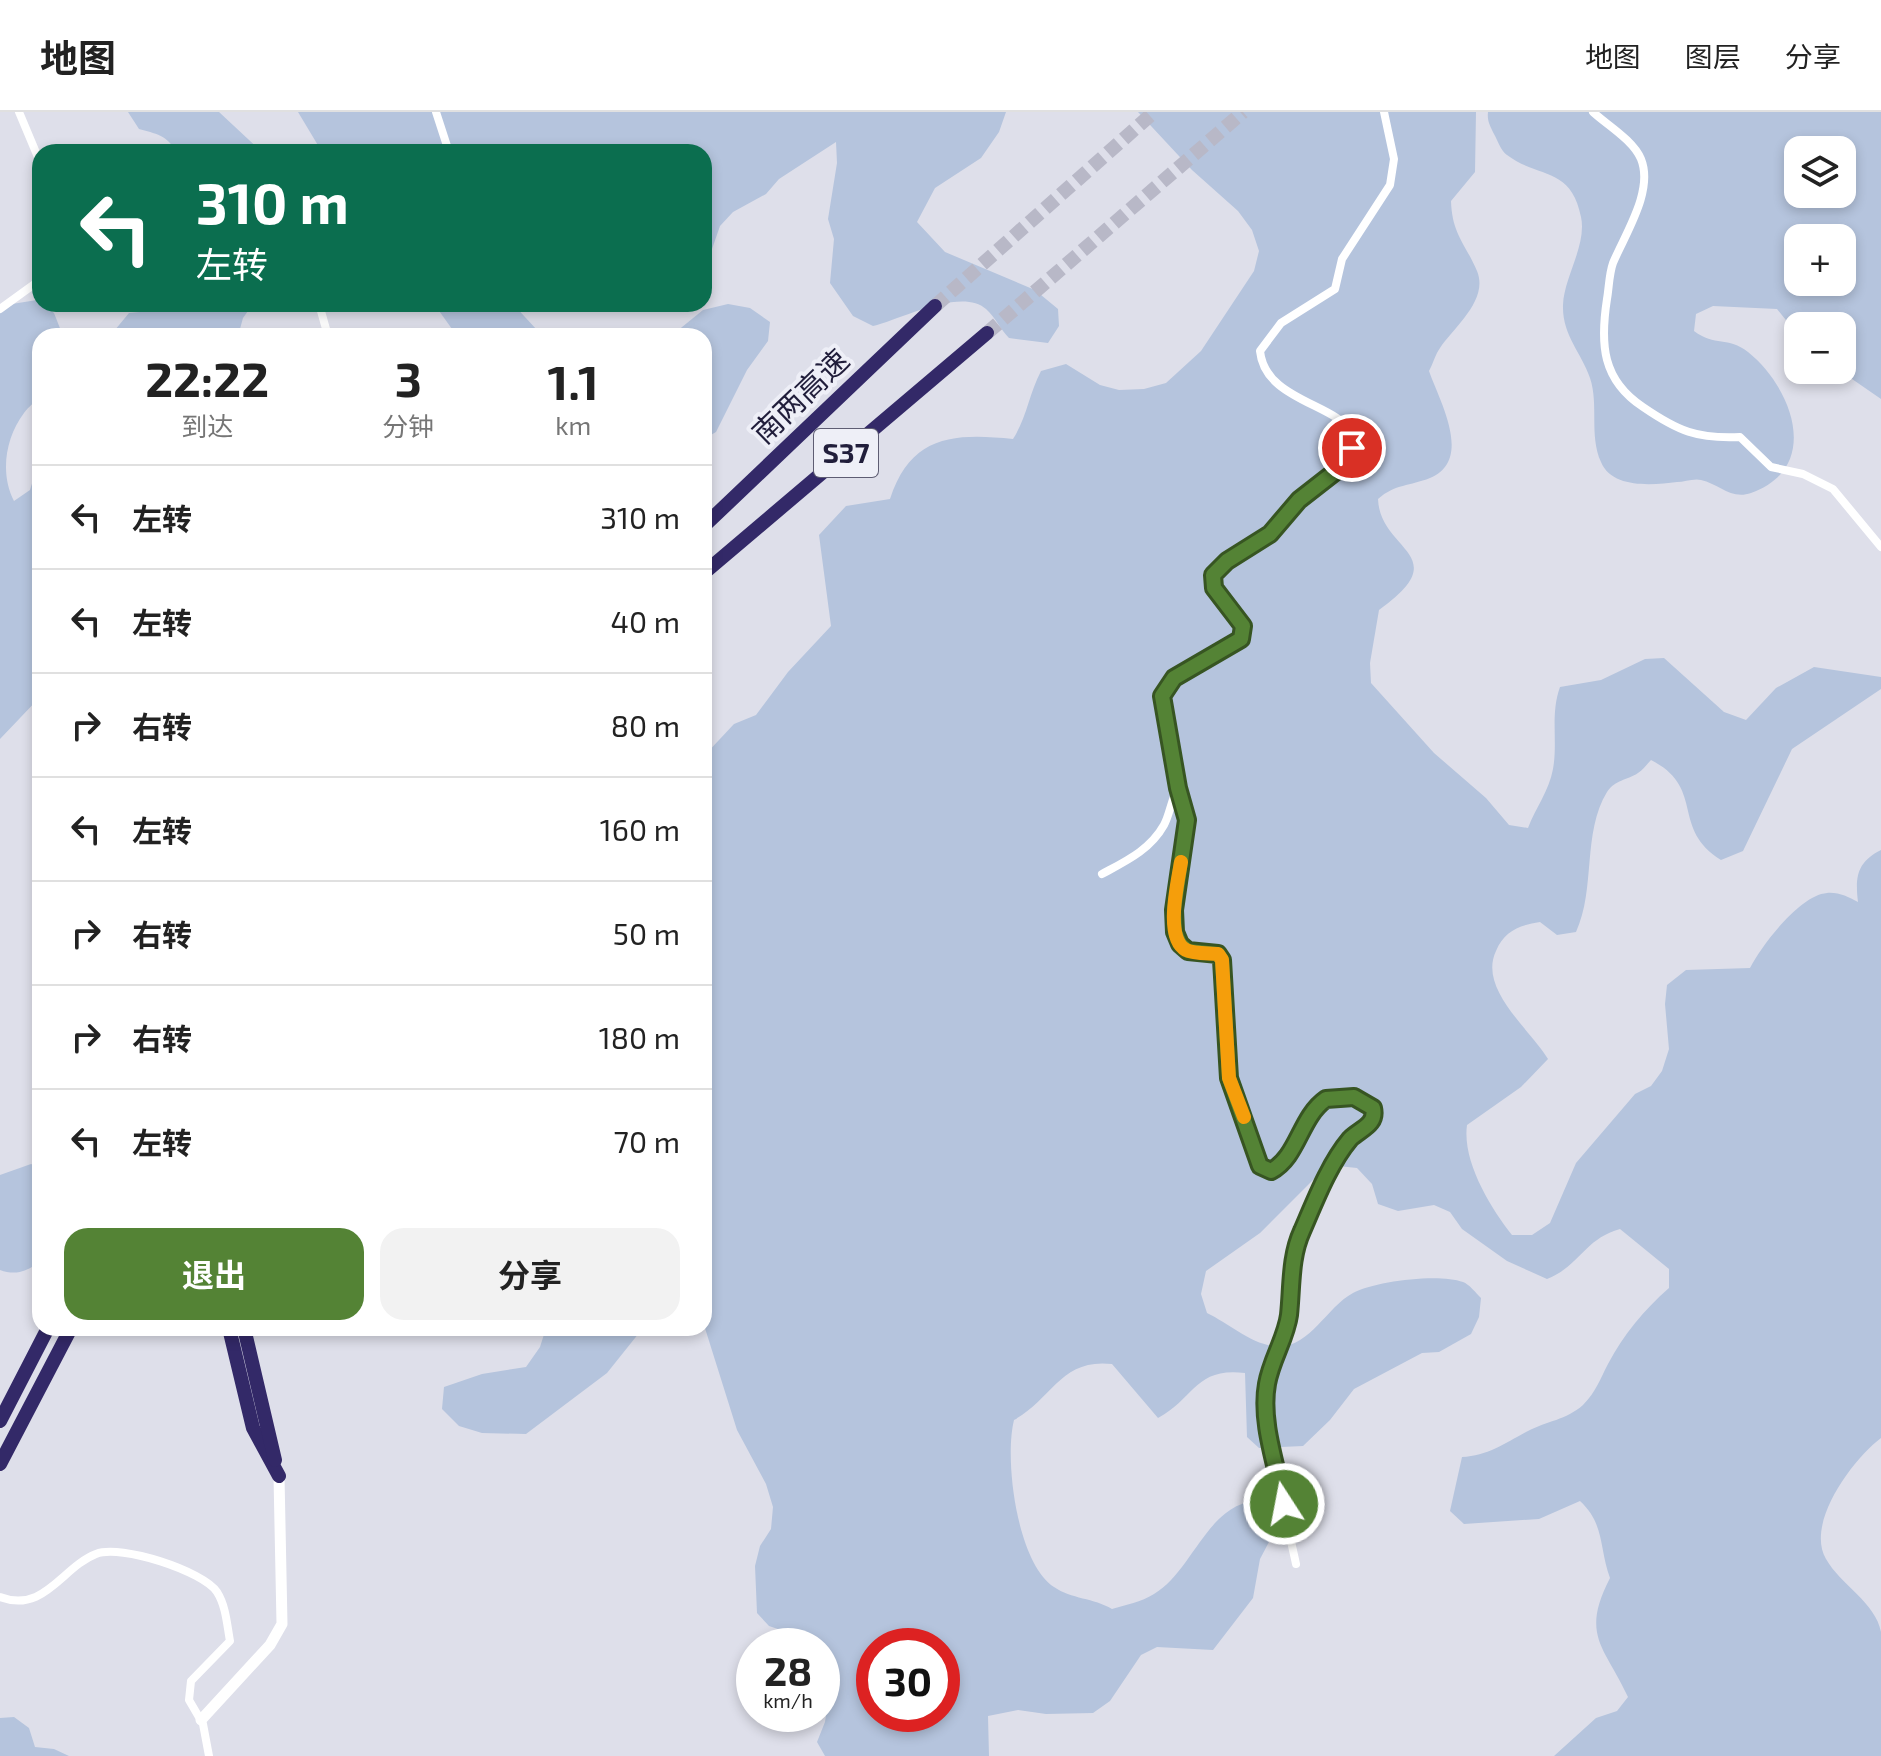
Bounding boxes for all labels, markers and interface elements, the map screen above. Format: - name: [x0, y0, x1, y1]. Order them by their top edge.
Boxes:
- text: 地图: [40, 34, 116, 80]
- text: 地图: [1585, 39, 1641, 73]
- text: 图层: [1685, 39, 1741, 73]
- text: 分享: [1785, 39, 1841, 73]
- map controls: [1784, 136, 1856, 384]
- button: layers: [1784, 136, 1856, 208]
- text: 310 m: [196, 168, 349, 235]
- icon: left: [64, 176, 168, 280]
- button: +: [1784, 224, 1856, 296]
- text: 左转: [196, 242, 268, 285]
- button: −: [1784, 312, 1856, 384]
- street label: 南两高速: [744, 341, 855, 450]
- text: 22:22: [145, 349, 269, 407]
- text: 3: [395, 349, 422, 407]
- text: 1.1: [548, 352, 599, 410]
- text: km: [555, 409, 591, 440]
- text: 到达: [181, 410, 233, 441]
- text: 分钟: [382, 410, 434, 441]
- pin: [1318, 414, 1386, 482]
- icon: arrive: [1330, 426, 1374, 470]
- road number: S37: [814, 429, 878, 477]
- icon: left: [64, 495, 108, 539]
- text: 310 m: [600, 499, 680, 535]
- text: 左转: [132, 500, 192, 536]
- icon: left: [64, 599, 108, 643]
- text: 40 m: [610, 603, 680, 639]
- text: 左转: [132, 604, 192, 640]
- icon: right: [64, 703, 108, 747]
- text: 80 m: [611, 707, 680, 743]
- text: 右转: [132, 708, 192, 744]
- icon: left: [64, 807, 108, 851]
- text: 160 m: [600, 811, 680, 847]
- text: 左转: [132, 812, 192, 848]
- icon: right: [64, 911, 108, 955]
- text: 50 m: [613, 915, 680, 951]
- text: 右转: [132, 916, 192, 952]
- icon: right: [64, 1015, 108, 1059]
- text: 180 m: [599, 1019, 680, 1055]
- text: 右转: [132, 1020, 192, 1056]
- icon: left: [64, 1119, 108, 1163]
- text: 70 m: [614, 1123, 680, 1159]
- text: 左转: [132, 1124, 192, 1160]
- button: 退出: [64, 1228, 364, 1320]
- button: 分享: [380, 1228, 680, 1320]
- position arrow: [1242, 1462, 1326, 1546]
- speed limit sign: 30: [856, 1628, 960, 1732]
- text: 28: [764, 1646, 812, 1694]
- text: km/h: [763, 1688, 813, 1712]

